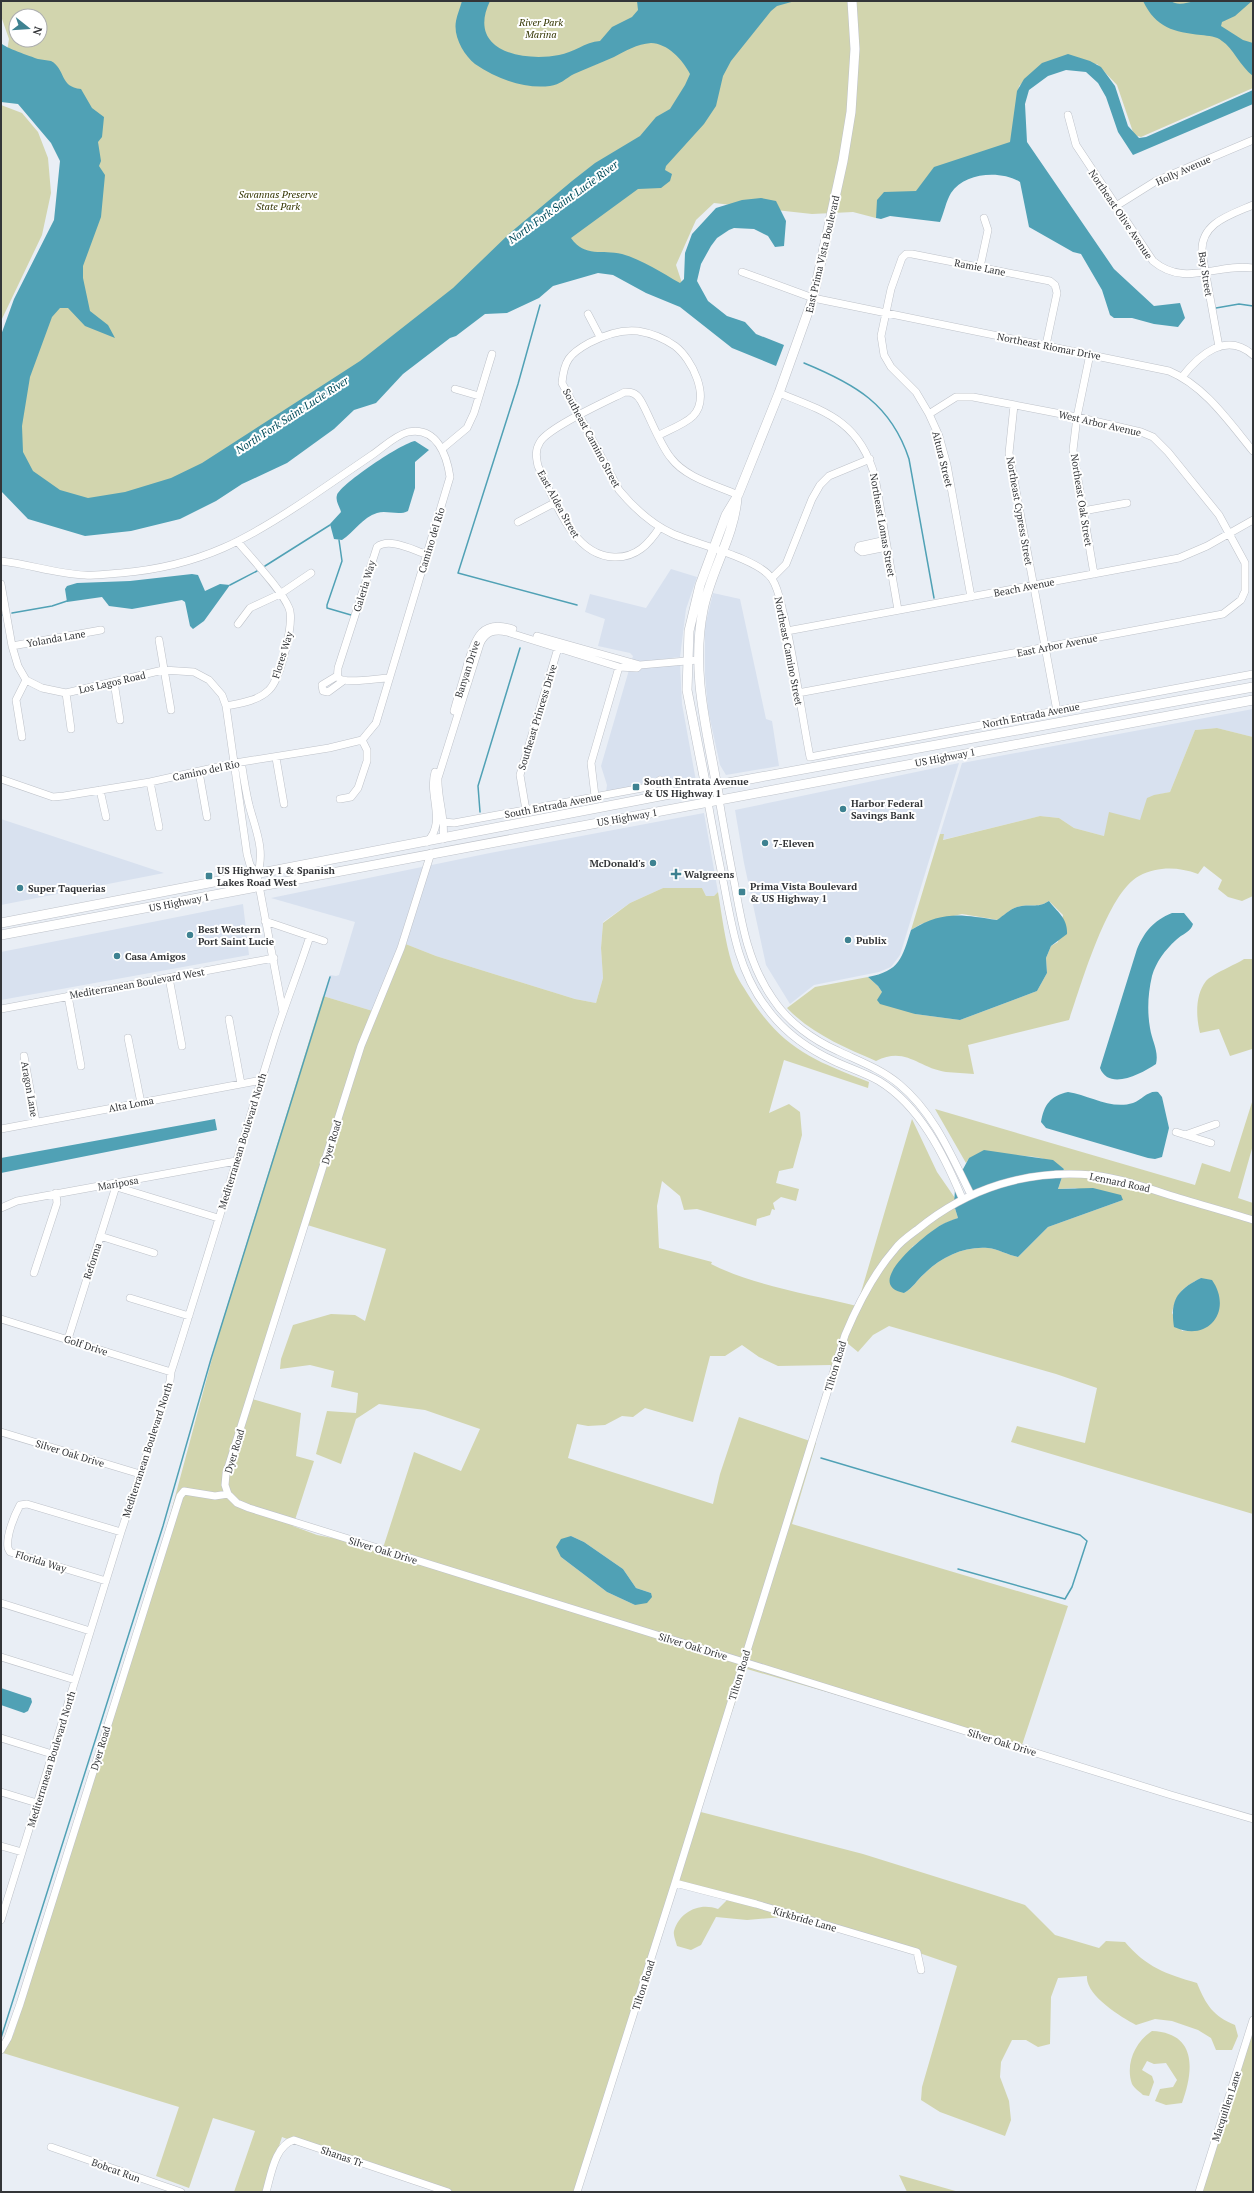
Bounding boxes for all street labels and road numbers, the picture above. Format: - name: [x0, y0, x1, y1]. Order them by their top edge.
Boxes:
- street label: Holly Avenue: [1154, 153, 1213, 188]
- street label: Northeast Olive Avenue: [1086, 167, 1155, 261]
- street label: East Prima Vista Boulevard: [803, 194, 842, 314]
- street label: Bay Street: [1196, 251, 1216, 298]
- street label: Ramie Lane: [953, 256, 1007, 279]
- street label: Northeast Riomar Drive: [996, 330, 1102, 363]
- street label: Southeast Camino Street: [560, 386, 623, 490]
- street label: West Arbor Avenue: [1057, 408, 1143, 439]
- street label: Altura Street: [929, 430, 956, 489]
- street label: Northeast Oak Street: [1068, 453, 1095, 548]
- street label: Northeast Cypress Street: [1004, 456, 1036, 567]
- street label: East Aldea Street: [535, 468, 583, 541]
- street label: Northeast Lomas Street: [867, 472, 898, 578]
- street label: Camino del Rio: [415, 505, 448, 575]
- street label: Galeria Way: [351, 558, 379, 613]
- street label: Beach Avenue: [993, 575, 1056, 600]
- street label: Northeast Camino Street: [772, 596, 805, 707]
- street label: Yolanda Lane: [26, 627, 87, 650]
- street label: Flores Way: [269, 629, 296, 680]
- street label: East Arbor Avenue: [1016, 631, 1098, 660]
- street label: Banyan Drive: [452, 639, 483, 699]
- street label: Southeast Princess Drive: [515, 663, 560, 772]
- street label: Los Lagos Road: [77, 668, 147, 696]
- street label: North Entrada Avenue: [981, 700, 1081, 731]
- street label: US Highway 1: [914, 745, 976, 770]
- street label: Camino del Rio: [172, 757, 241, 784]
- street label: South Entrada Avenue: [503, 790, 603, 821]
- street label: US Highway 1: [596, 806, 658, 829]
- street label: US Highway 1: [148, 890, 210, 915]
- street label: Mediterranean Boulevard West: [68, 965, 206, 1002]
- street label: Aragon Lane: [18, 1060, 41, 1118]
- street label: Mediterranean Boulevard North: [216, 1071, 269, 1211]
- street label: Alta Loma: [107, 1094, 155, 1115]
- street label: Dyer Road: [319, 1118, 344, 1166]
- street label: Lennard Road: [1088, 1170, 1152, 1195]
- street label: Mariposa: [97, 1174, 139, 1193]
- street label: Reforma: [80, 1241, 104, 1281]
- street label: Golf Drive: [62, 1332, 109, 1359]
- street label: Tilton Road: [822, 1339, 849, 1393]
- street label: Mediterranean Boulevard North: [119, 1381, 176, 1520]
- street label: Dyer Road: [222, 1427, 247, 1475]
- street label: Silver Oak Drive: [34, 1437, 106, 1470]
- street label: Silver Oak Drive: [347, 1534, 419, 1567]
- street label: Florida Way: [14, 1548, 69, 1576]
- street label: Silver Oak Drive: [657, 1630, 729, 1663]
- street label: Tilton Road: [726, 1648, 753, 1702]
- street label: Mediterranean Boulevard North: [25, 1689, 78, 1829]
- street label: Dyer Road: [88, 1724, 113, 1772]
- street label: Silver Oak Drive: [966, 1726, 1038, 1759]
- street label: Kirkbride Lane: [772, 1904, 838, 1935]
- street label: Tilton Road: [629, 1958, 658, 2012]
- street label: Macquillen Lane: [1209, 2069, 1244, 2143]
- street label: Shanas Tr: [319, 2143, 365, 2170]
- street label: Bobcat Run: [90, 2156, 142, 2185]

